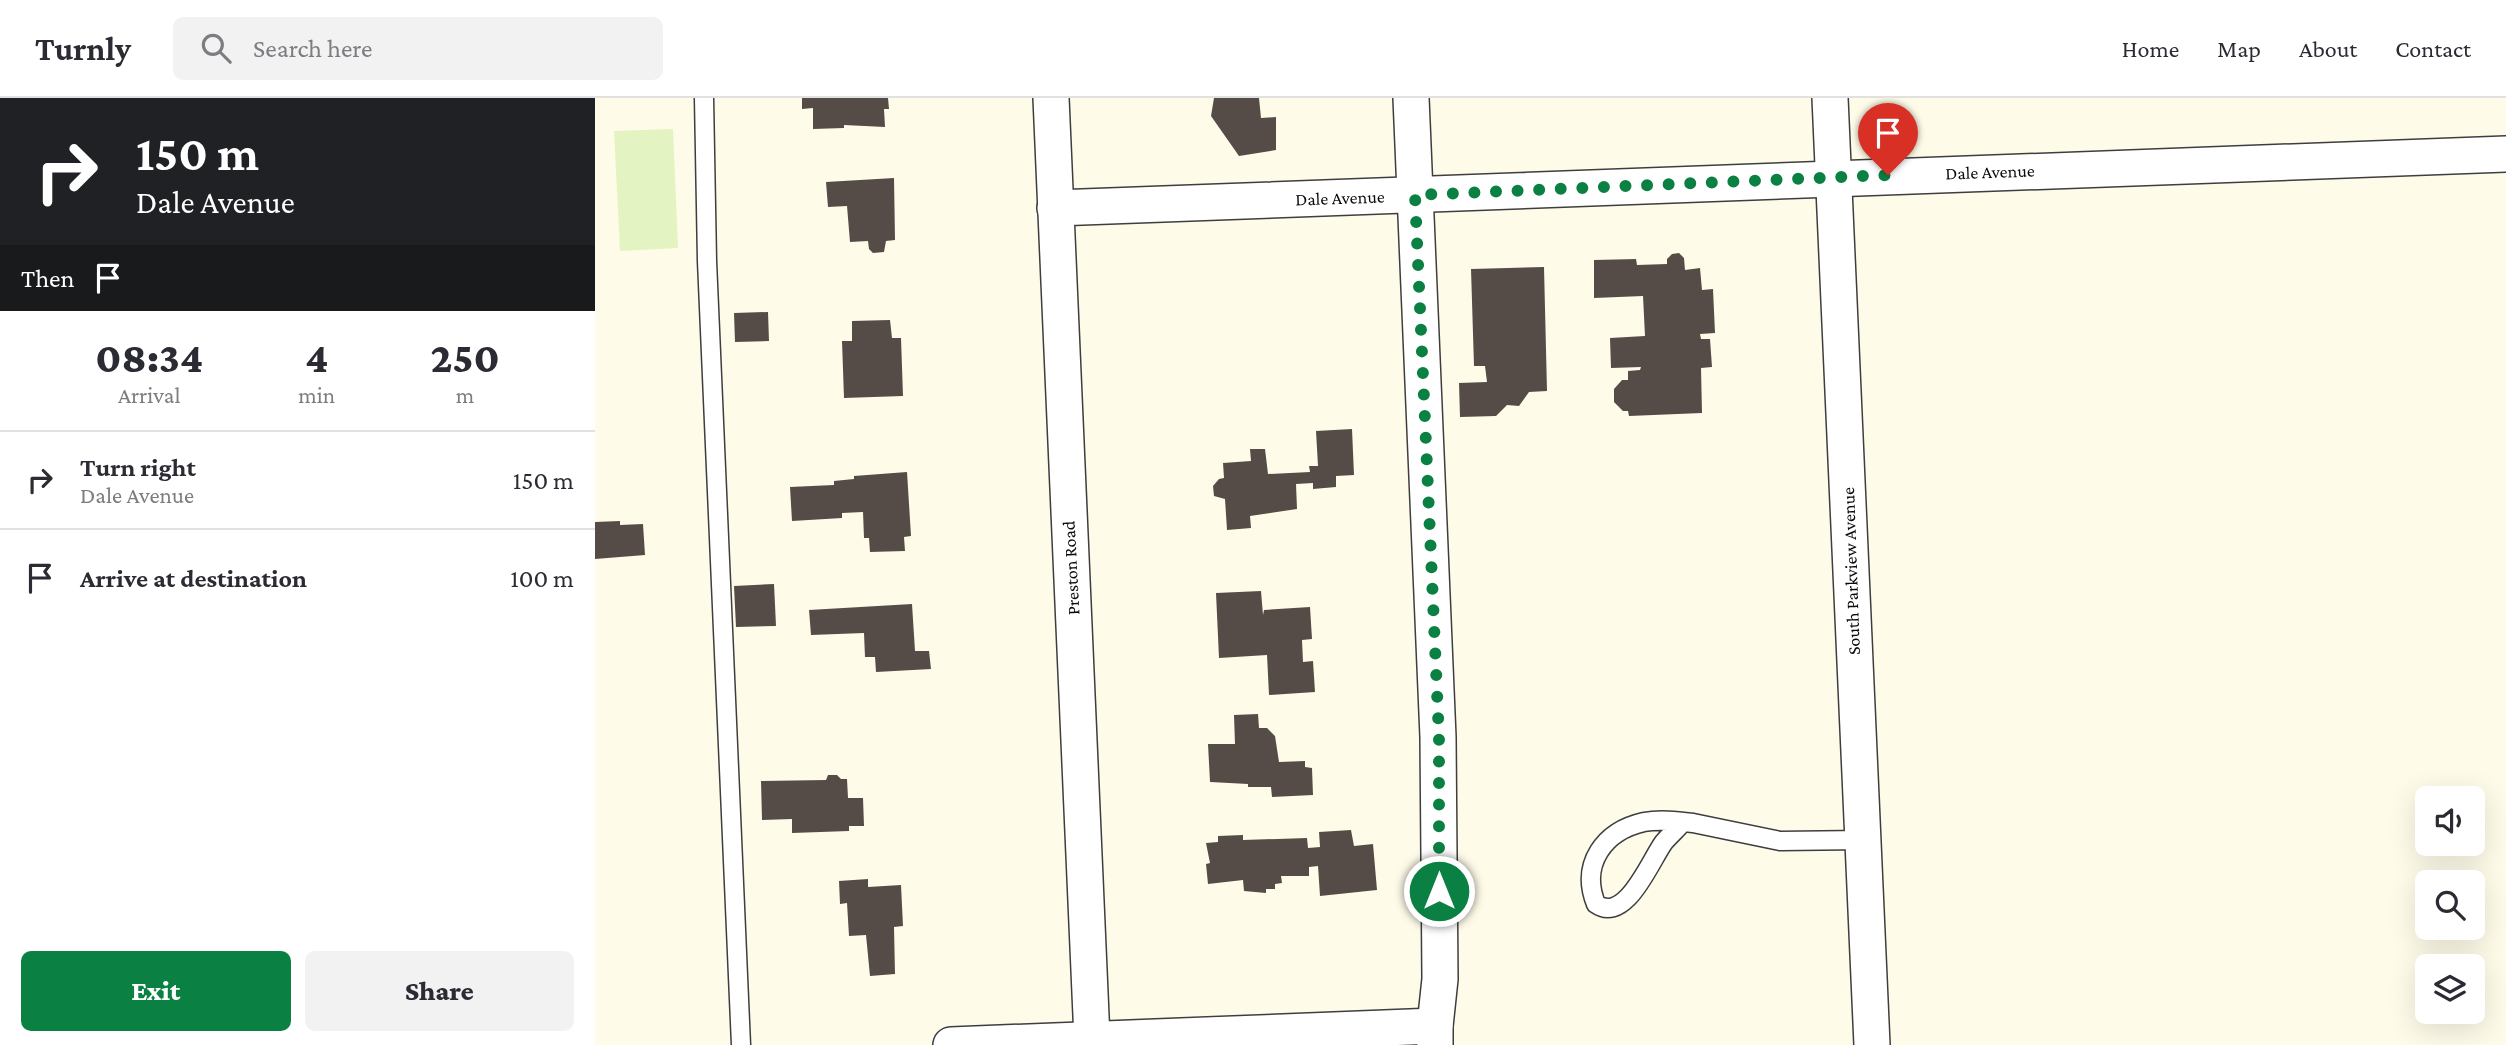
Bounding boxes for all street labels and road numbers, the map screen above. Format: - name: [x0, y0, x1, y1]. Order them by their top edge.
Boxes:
- street label: Dale Avenue: [1945, 160, 2035, 184]
- street label: Dale Avenue: [1295, 186, 1385, 210]
- street label: South Parkview Avenue: [1838, 487, 1864, 655]
- street label: Preston Road: [1059, 520, 1083, 616]

